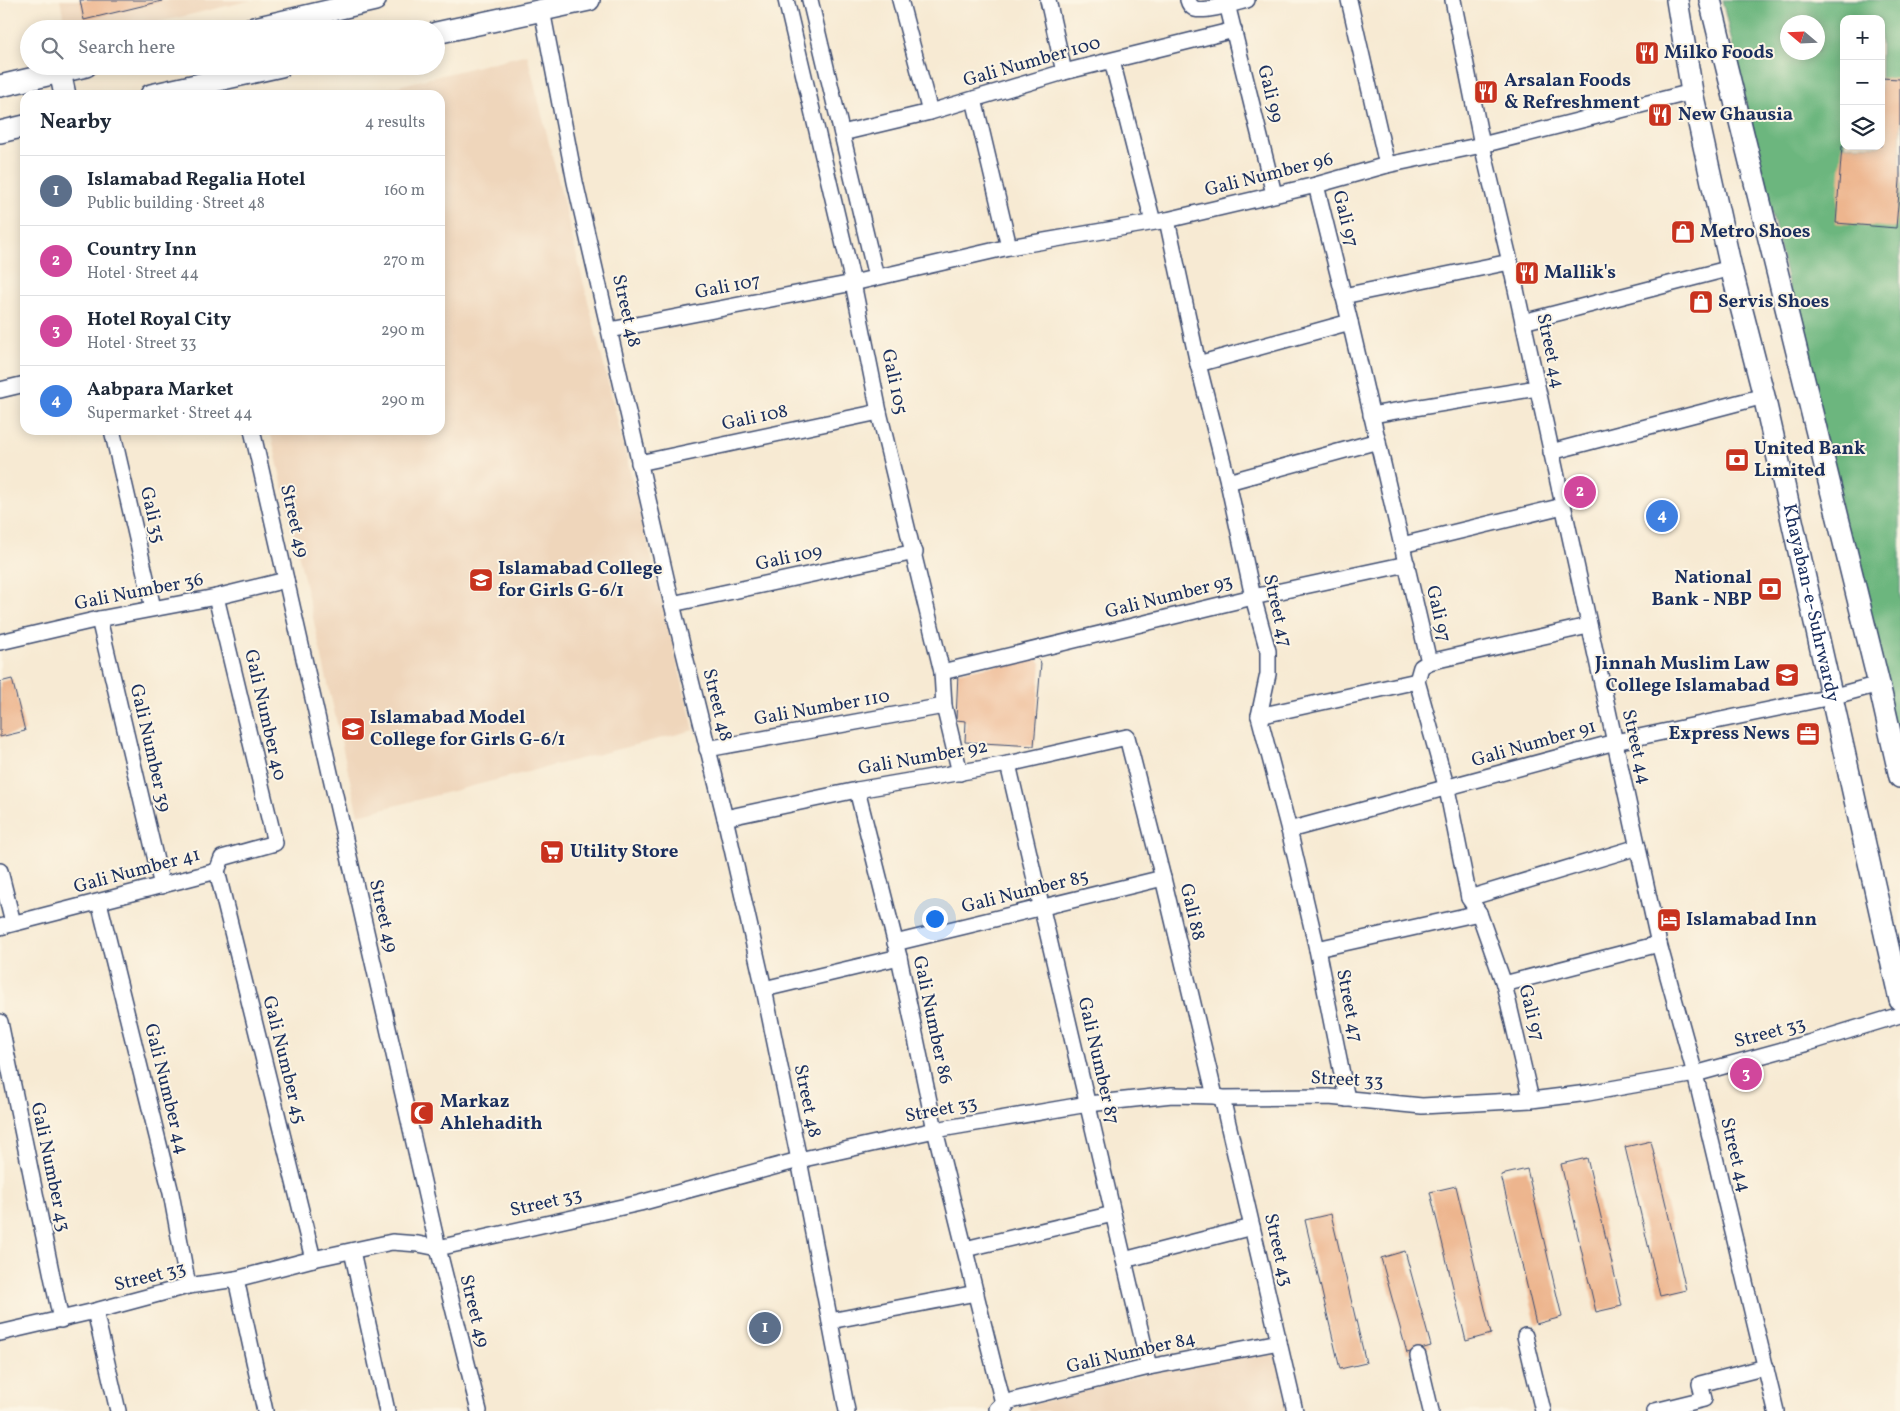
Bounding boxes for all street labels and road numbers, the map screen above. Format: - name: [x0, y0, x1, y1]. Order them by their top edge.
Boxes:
- street label: Gali Number 100: [960, 30, 1104, 94]
- street label: Gali 99: [1250, 62, 1290, 126]
- street label: Gali Number 96: [1202, 146, 1336, 204]
- street label: Gali 97: [1325, 188, 1365, 250]
- street label: Gali 107: [693, 268, 763, 306]
- street label: Street 48: [605, 272, 647, 350]
- street label: Street 44: [1529, 311, 1571, 391]
- street label: Gali 105: [874, 347, 914, 417]
- street label: Gali 108: [720, 398, 790, 438]
- street label: Street 49: [273, 482, 315, 560]
- street label: Gali 35: [133, 484, 171, 546]
- street label: Khayaban-e-Suhrwardy: [1776, 501, 1846, 705]
- street label: Gali 109: [753, 538, 825, 578]
- street label: Gali Number 36: [72, 567, 206, 617]
- street label: Gali Number 93: [1103, 569, 1235, 625]
- street label: Street 47: [1256, 572, 1298, 650]
- street label: Gali 97: [1419, 583, 1457, 645]
- street label: Gali Number 40: [237, 647, 293, 783]
- street label: Street 48: [695, 666, 739, 744]
- street label: Gali Number 39: [123, 681, 177, 815]
- street label: Gali Number 110: [752, 683, 892, 733]
- street label: Street 44: [1615, 707, 1657, 787]
- street label: Gali Number 91: [1469, 714, 1599, 774]
- street label: Gali Number 92: [856, 734, 990, 782]
- street label: Gali Number 41: [71, 842, 203, 900]
- street label: Gali Number 85: [959, 864, 1091, 920]
- street label: Street 49: [362, 877, 404, 955]
- street label: Gali 88: [1173, 881, 1211, 943]
- street label: Gali Number 86: [906, 953, 958, 1087]
- street label: Street 47: [1329, 967, 1369, 1045]
- street label: Gali 97: [1511, 982, 1551, 1044]
- street label: Gali Number 45: [256, 993, 312, 1127]
- street label: Gali Number 87: [1071, 995, 1125, 1127]
- street label: Street 33: [1731, 1011, 1809, 1055]
- street label: Gali Number 44: [137, 1021, 195, 1157]
- street label: Street 48: [787, 1062, 827, 1140]
- street label: Street 33: [1310, 1065, 1384, 1095]
- street label: Street 33: [903, 1090, 979, 1130]
- street label: Gali Number 43: [24, 1100, 76, 1234]
- street label: Street 44: [1713, 1115, 1757, 1195]
- street label: Street 33: [508, 1182, 584, 1224]
- street label: Street 43: [1257, 1211, 1299, 1289]
- street label: Street 33: [111, 1256, 189, 1298]
- street label: Street 49: [452, 1272, 496, 1350]
- street label: Gali Number 84: [1064, 1326, 1198, 1380]

